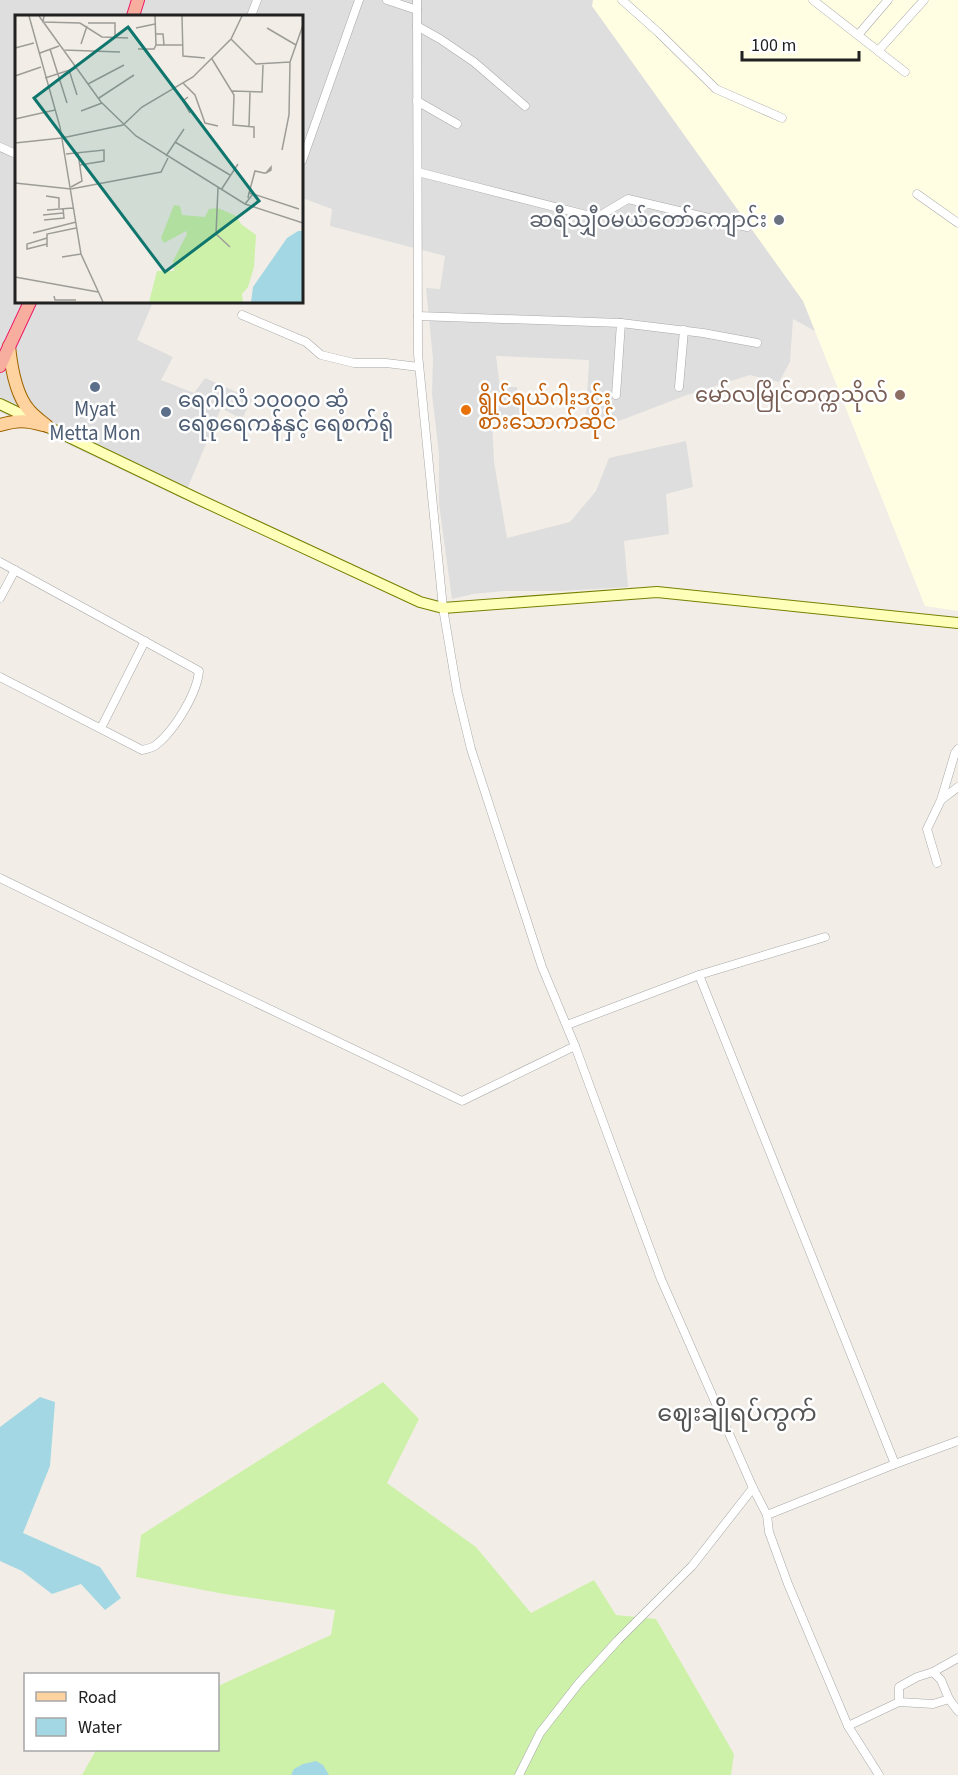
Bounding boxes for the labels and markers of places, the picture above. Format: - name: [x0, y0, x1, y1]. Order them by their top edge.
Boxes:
- place label: ဆရီသျှီဝမယ်တော်ကျောင်း: [529, 204, 767, 238]
- marker: ဆရီသျှီဝမယ်တော်ကျောင်း: [772, 213, 786, 227]
- place label: မော်လမြိုင်တက္ကသိုလ်: [695, 379, 888, 412]
- marker: Myat Metta Mon: [88, 380, 102, 394]
- place label: ရွိုင်ရယ်ဂါးဒင်း စားသောက်ဆိုင်: [478, 382, 616, 439]
- place label: ရေဂါလံ ၁၀၀၀၀ ဆံ့ ရေစုရေကန်နှင့် ရေစက်ရုံ: [178, 385, 393, 441]
- marker: မော်လမြိုင်တက္ကသိုလ်: [893, 388, 907, 402]
- place label: Myat Metta Mon: [49, 394, 141, 448]
- marker: ရွိုင်ရယ်ဂါးဒင်း စားသောက်ဆိုင်: [459, 403, 473, 417]
- marker: ရေဂါလံ ၁၀၀၀၀ ဆံ့ ရေစုရေကန်နှင့် ရေစက်ရုံ: [159, 405, 173, 419]

